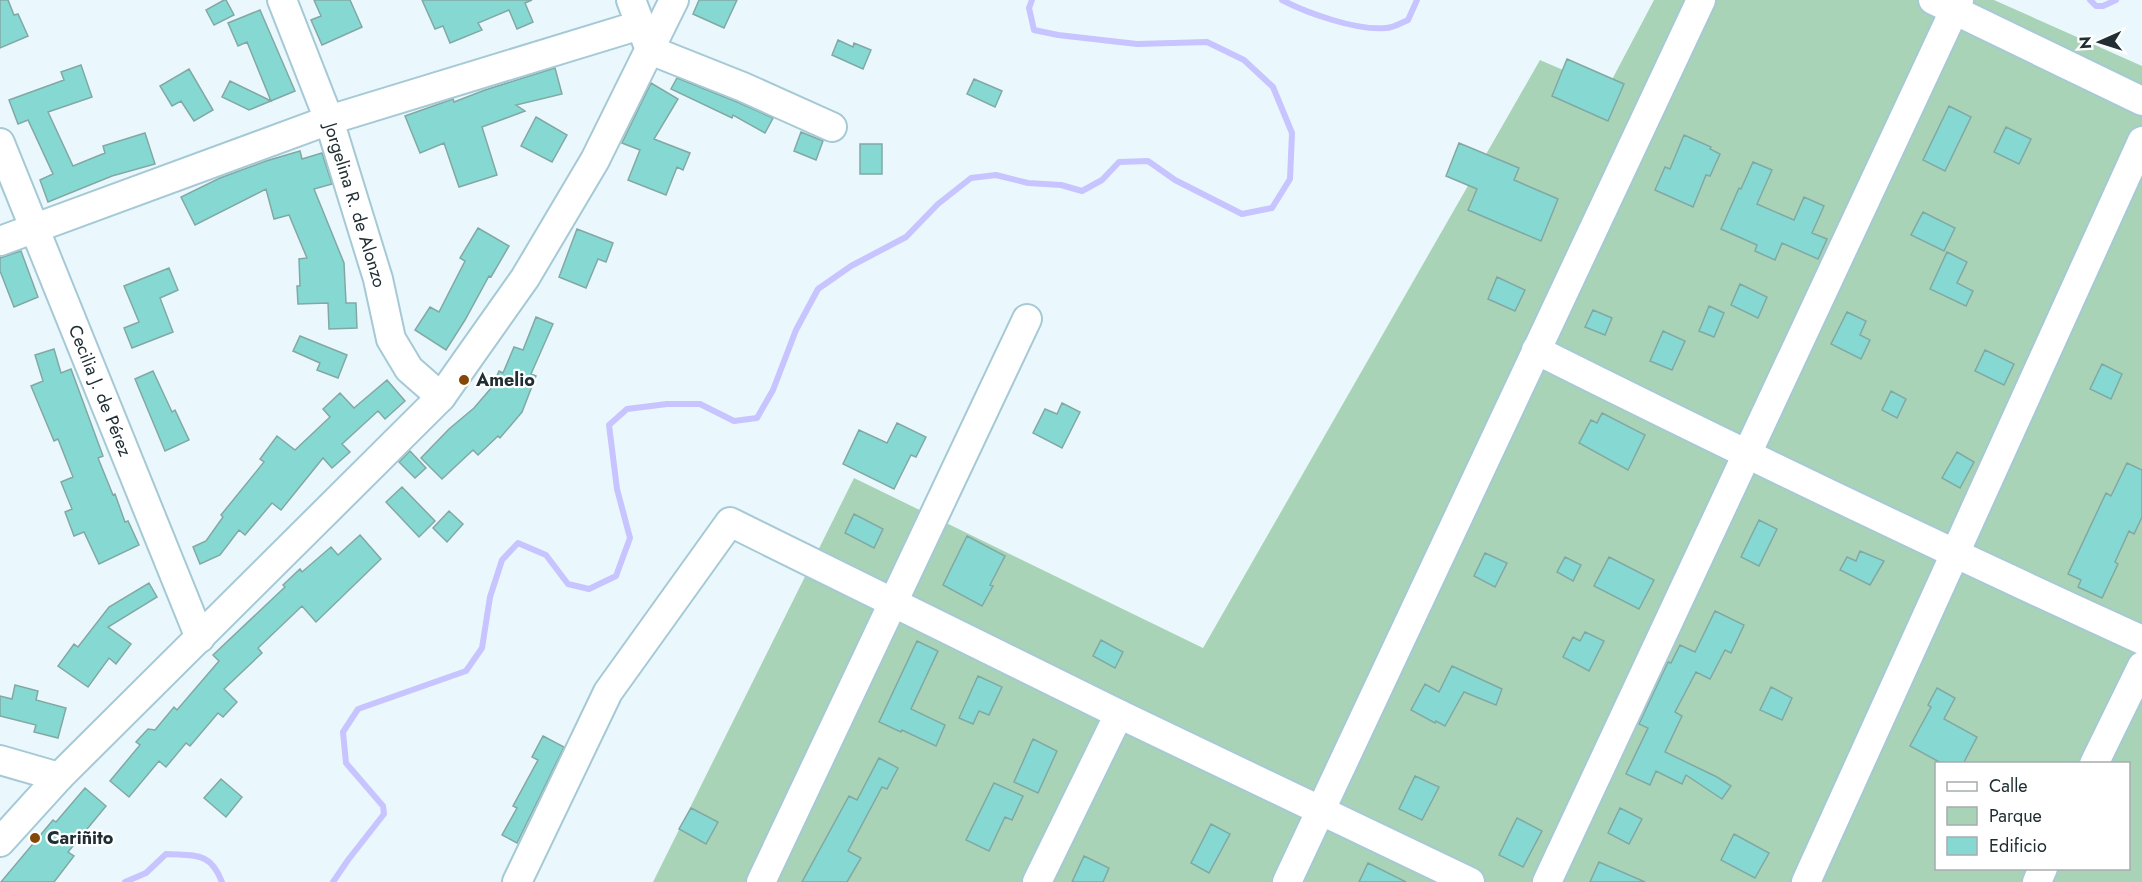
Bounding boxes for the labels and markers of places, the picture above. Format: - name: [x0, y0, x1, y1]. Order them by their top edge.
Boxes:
- place label: Amelio: [475, 367, 535, 393]
- marker: Amelio: [457, 373, 471, 387]
- place label: Cariñito: [47, 825, 114, 851]
- marker: Cariñito: [28, 831, 42, 845]

